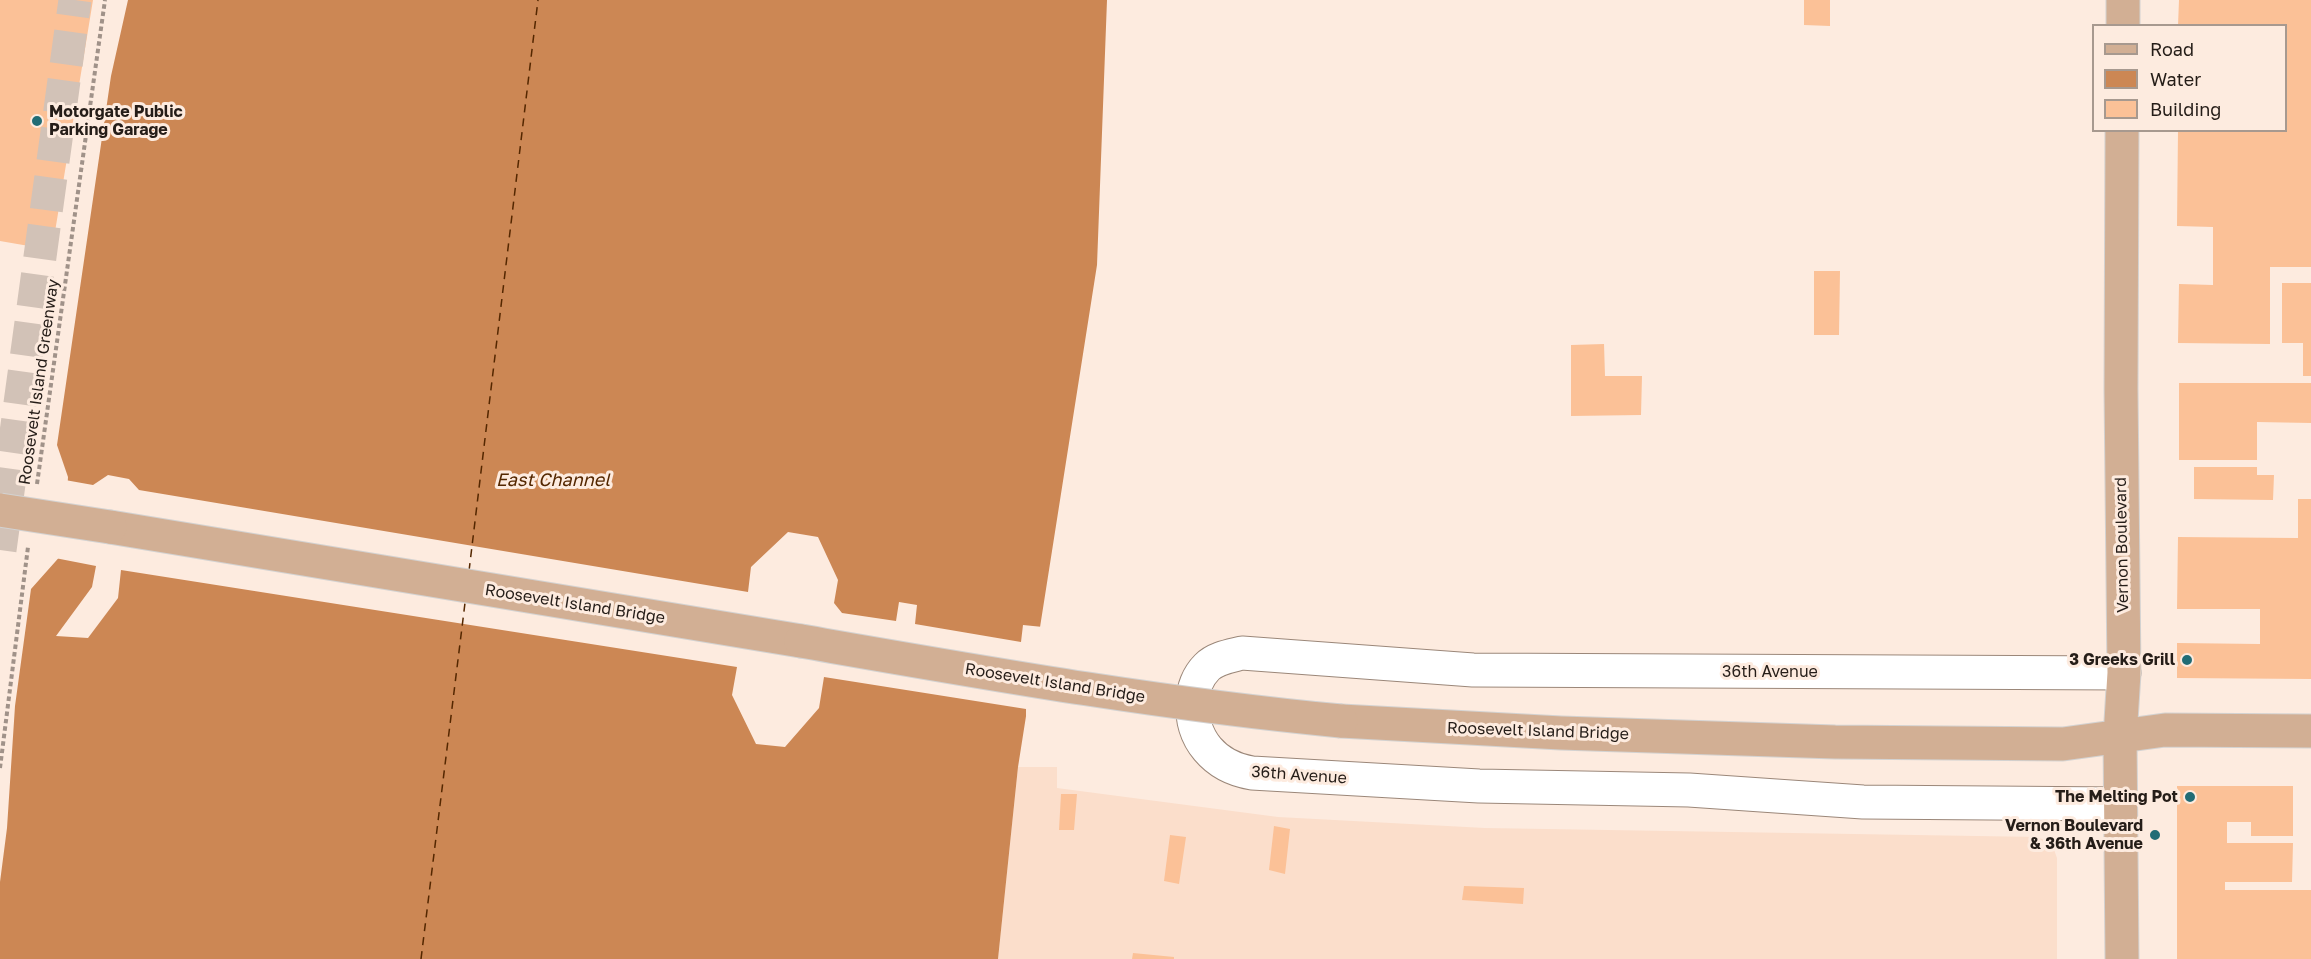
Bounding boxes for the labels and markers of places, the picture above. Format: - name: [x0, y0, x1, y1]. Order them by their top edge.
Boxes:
- place label: Motorgate Public Parking Garage: [49, 102, 183, 140]
- marker: Motorgate Public Parking Garage: [30, 114, 44, 128]
- place label: 3 Greeks Grill: [2069, 650, 2175, 670]
- marker: 3 Greeks Grill: [2180, 653, 2194, 667]
- place label: The Melting Pot: [2055, 787, 2178, 807]
- marker: The Melting Pot: [2183, 790, 2197, 804]
- place label: Vernon Boulevard & 36th Avenue: [2005, 816, 2143, 854]
- marker: Vernon Boulevard & 36th Avenue: [2148, 828, 2162, 842]

